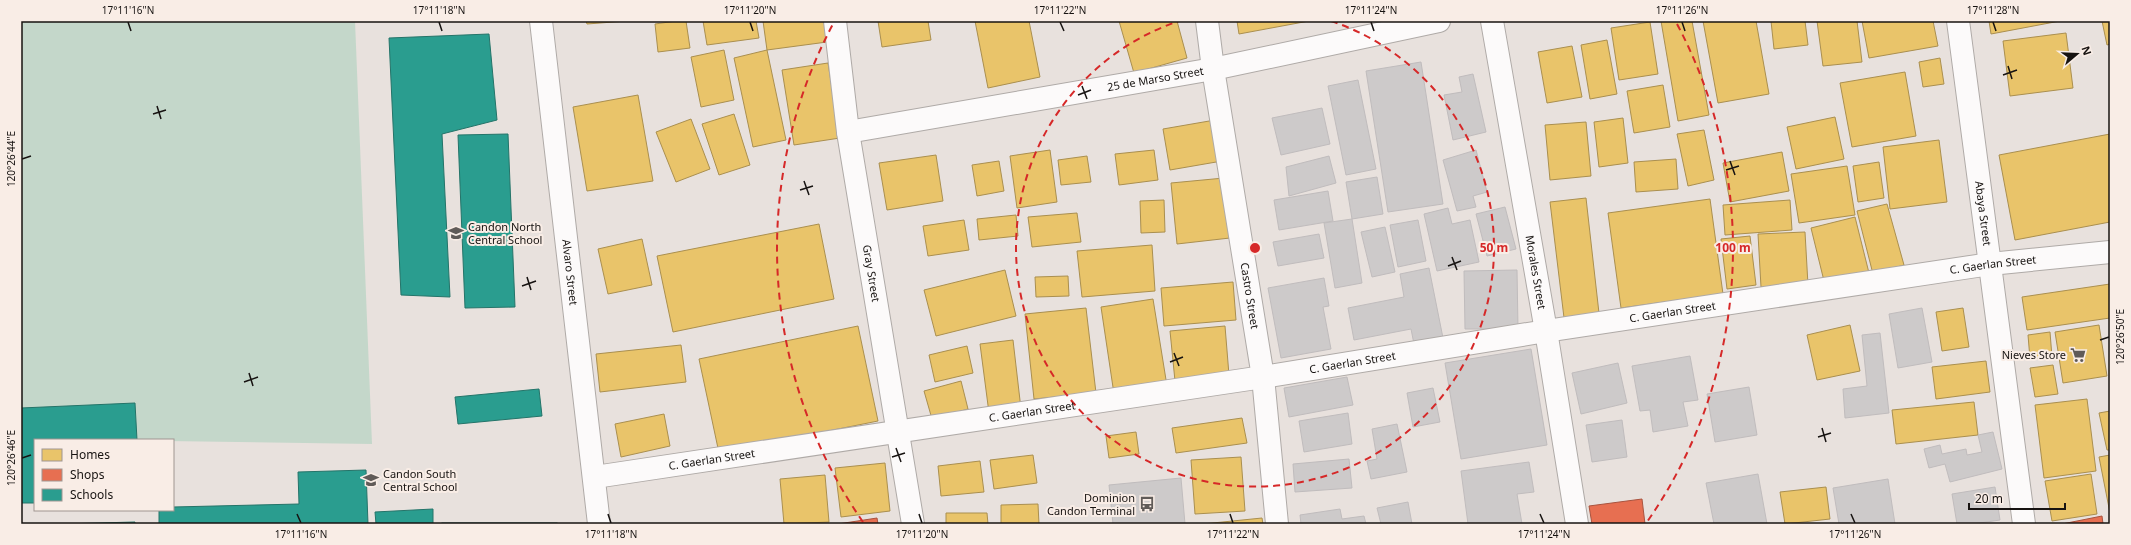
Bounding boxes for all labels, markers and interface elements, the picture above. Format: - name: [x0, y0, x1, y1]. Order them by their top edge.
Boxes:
- text: 17°11'16"N: [102, 3, 154, 17]
- text: 17°11'18"N: [413, 3, 465, 17]
- text: 17°11'20"N: [724, 3, 776, 17]
- text: 17°11'22"N: [1034, 3, 1086, 17]
- text: 17°11'24"N: [1345, 3, 1397, 17]
- text: 17°11'26"N: [1656, 3, 1708, 17]
- text: 17°11'28"N: [1967, 3, 2019, 17]
- north arrow: [2057, 34, 2097, 74]
- text: N: [2078, 44, 2095, 57]
- street label: 25 de Marso Street: [1106, 63, 1205, 94]
- text: 120°26'44"E: [4, 131, 18, 187]
- street label: Abaya Street: [1972, 180, 1995, 247]
- place label: Candon North Central School: [468, 219, 542, 247]
- school or university icon: Candon North Central School: [447, 224, 465, 242]
- street label: Morales Street: [1522, 234, 1550, 310]
- street label: Alvaro Street: [559, 238, 582, 306]
- text: 50 m: [1480, 239, 1508, 256]
- text: 100 m: [1715, 239, 1751, 256]
- centre of rings: [1248, 241, 1262, 255]
- street label: Gray Street: [860, 243, 884, 303]
- street label: C. Gaerlan Street: [1948, 251, 2037, 277]
- street label: Castro Street: [1238, 261, 1263, 330]
- street label: C. Gaerlan Street: [1628, 298, 1717, 325]
- text: 120°26'50"E: [2113, 309, 2127, 365]
- supermarket icon: Nieves Store: [2069, 346, 2087, 364]
- place label: Nieves Store: [2002, 347, 2066, 362]
- street label: C. Gaerlan Street: [1308, 348, 1397, 376]
- street label: C. Gaerlan Street: [988, 397, 1076, 425]
- text: 120°26'46"E: [4, 430, 18, 486]
- legend: [34, 439, 174, 511]
- street label: C. Gaerlan Street: [667, 445, 756, 473]
- text: Homes: [70, 446, 110, 463]
- text: Shops: [70, 466, 105, 483]
- place label: Candon South Central School: [383, 466, 457, 494]
- school or university icon: Candon South Central School: [362, 471, 380, 489]
- scale bar: [1969, 485, 2065, 511]
- text: Schools: [70, 486, 113, 503]
- place label: Dominion Candon Terminal: [1047, 490, 1135, 518]
- text: 20 m: [1975, 490, 2003, 507]
- bus stop icon: Dominion Candon Terminal: [1138, 495, 1156, 513]
- text: 17°11'16"N: [275, 527, 327, 541]
- text: 17°11'18"N: [585, 527, 637, 541]
- text: 17°11'20"N: [896, 527, 948, 541]
- text: 17°11'22"N: [1207, 527, 1259, 541]
- text: 17°11'24"N: [1518, 527, 1570, 541]
- text: 17°11'26"N: [1829, 527, 1881, 541]

